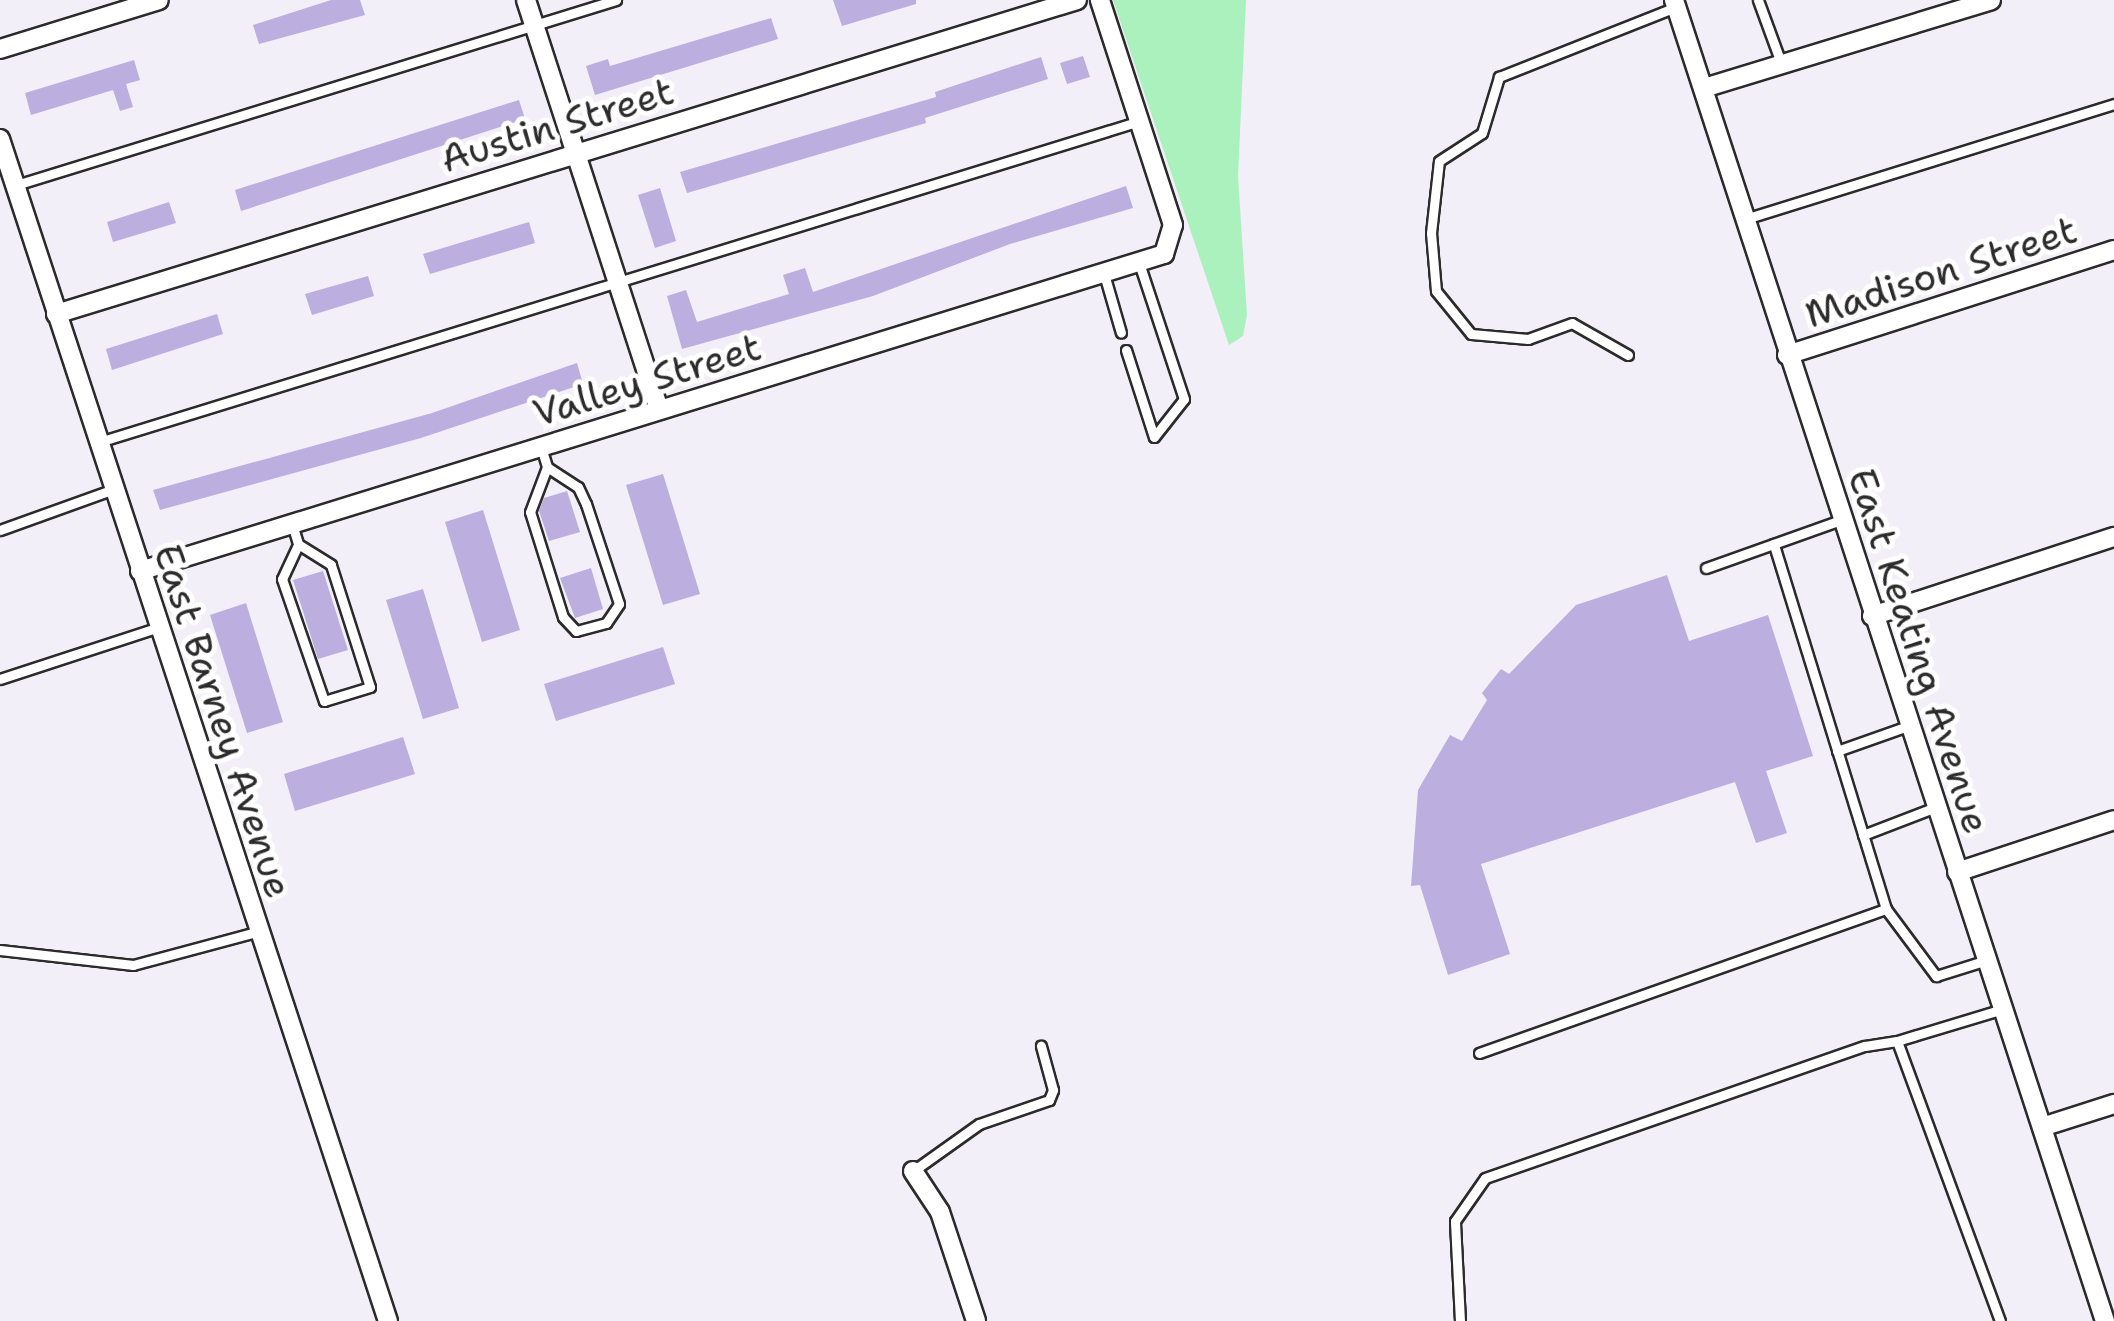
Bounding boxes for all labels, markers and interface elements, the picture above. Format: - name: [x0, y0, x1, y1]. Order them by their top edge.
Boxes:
- street label: Austin Street: [435, 68, 679, 182]
- street label: Madison Street: [1800, 207, 2082, 337]
- street label: Valley Street: [528, 324, 766, 436]
- street label: East Keating Avenue: [1838, 463, 2000, 839]
- street label: East Barney Avenue: [144, 539, 302, 903]

